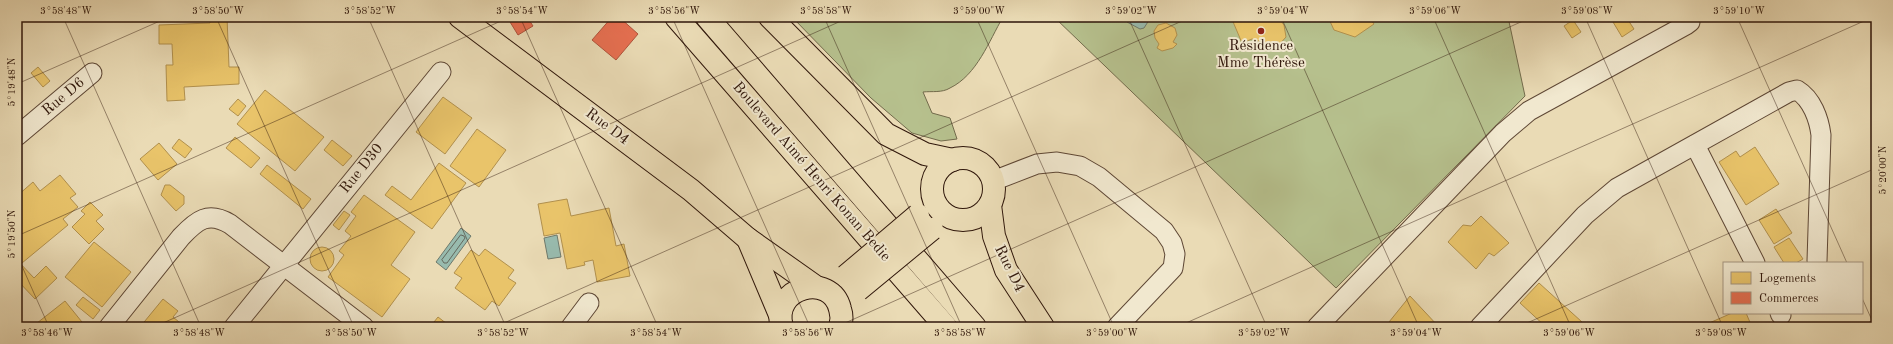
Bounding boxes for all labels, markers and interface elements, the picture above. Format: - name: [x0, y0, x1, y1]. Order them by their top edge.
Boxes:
- text: 3°58'48"W: [40, 6, 92, 16]
- text: 3°58'50"W: [192, 6, 244, 16]
- text: 3°58'52"W: [344, 6, 396, 16]
- text: 3°58'54"W: [496, 6, 548, 16]
- text: 3°58'56"W: [648, 6, 700, 16]
- text: 3°58'58"W: [800, 6, 852, 16]
- text: 3°59'00"W: [953, 6, 1005, 16]
- text: 3°59'02"W: [1105, 6, 1157, 16]
- text: 3°59'04"W: [1257, 6, 1309, 16]
- text: 3°59'06"W: [1409, 6, 1461, 16]
- text: 3°59'08"W: [1561, 6, 1613, 16]
- text: 3°59'10"W: [1713, 6, 1765, 16]
- marker: Résidence Mme Thérèse: [1256, 26, 1266, 36]
- place label: Résidence Mme Thérèse: [1217, 39, 1305, 71]
- text: 5°19'48"N: [7, 57, 17, 106]
- street label: Rue D6: [40, 75, 88, 119]
- street label: Boulevard Aimé Henri Konan Bedie: [729, 79, 893, 265]
- street label: Rue D4: [582, 106, 632, 148]
- street label: Rue D30: [338, 141, 386, 197]
- text: 5°20'00"N: [1878, 145, 1888, 194]
- text: 5°19'50"N: [7, 209, 17, 258]
- street label: Rue D4: [991, 243, 1027, 295]
- legend: [1723, 262, 1863, 314]
- text: Logements: [1759, 273, 1816, 285]
- text: Commerces: [1759, 293, 1818, 305]
- text: 3°58'46"W: [21, 328, 73, 338]
- text: 3°58'48"W: [173, 328, 225, 338]
- text: 3°58'50"W: [325, 328, 377, 338]
- text: 3°58'52"W: [477, 328, 529, 338]
- text: 3°58'54"W: [630, 328, 682, 338]
- text: 3°58'56"W: [782, 328, 834, 338]
- text: 3°58'58"W: [934, 328, 986, 338]
- text: 3°59'00"W: [1086, 328, 1138, 338]
- text: 3°59'02"W: [1238, 328, 1290, 338]
- text: 3°59'04"W: [1390, 328, 1442, 338]
- text: 3°59'06"W: [1543, 328, 1595, 338]
- text: 3°59'08"W: [1695, 328, 1747, 338]

